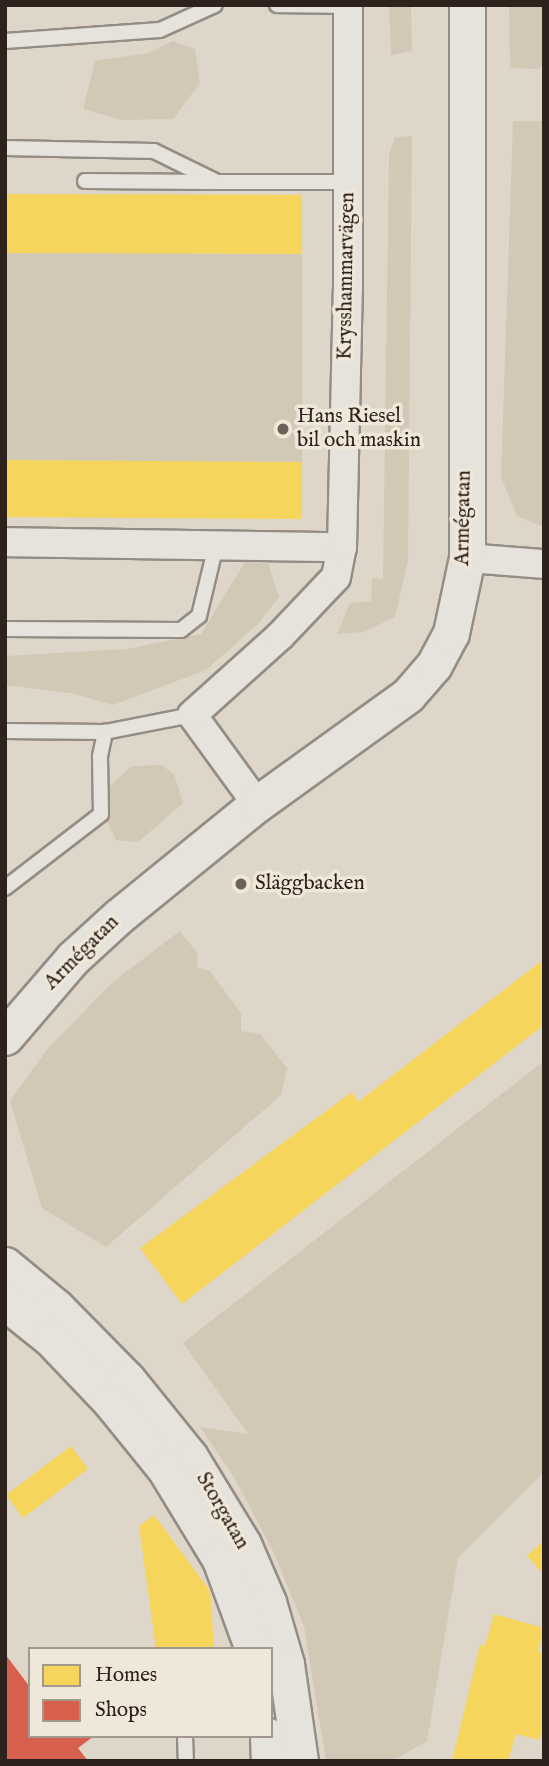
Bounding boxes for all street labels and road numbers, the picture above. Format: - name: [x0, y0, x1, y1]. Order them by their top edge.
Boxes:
- street label: Krysshammarvägen: [333, 192, 361, 360]
- street label: Armégatan: [451, 470, 477, 566]
- street label: Armégatan: [39, 910, 125, 996]
- street label: Storgatan: [190, 1468, 254, 1554]

